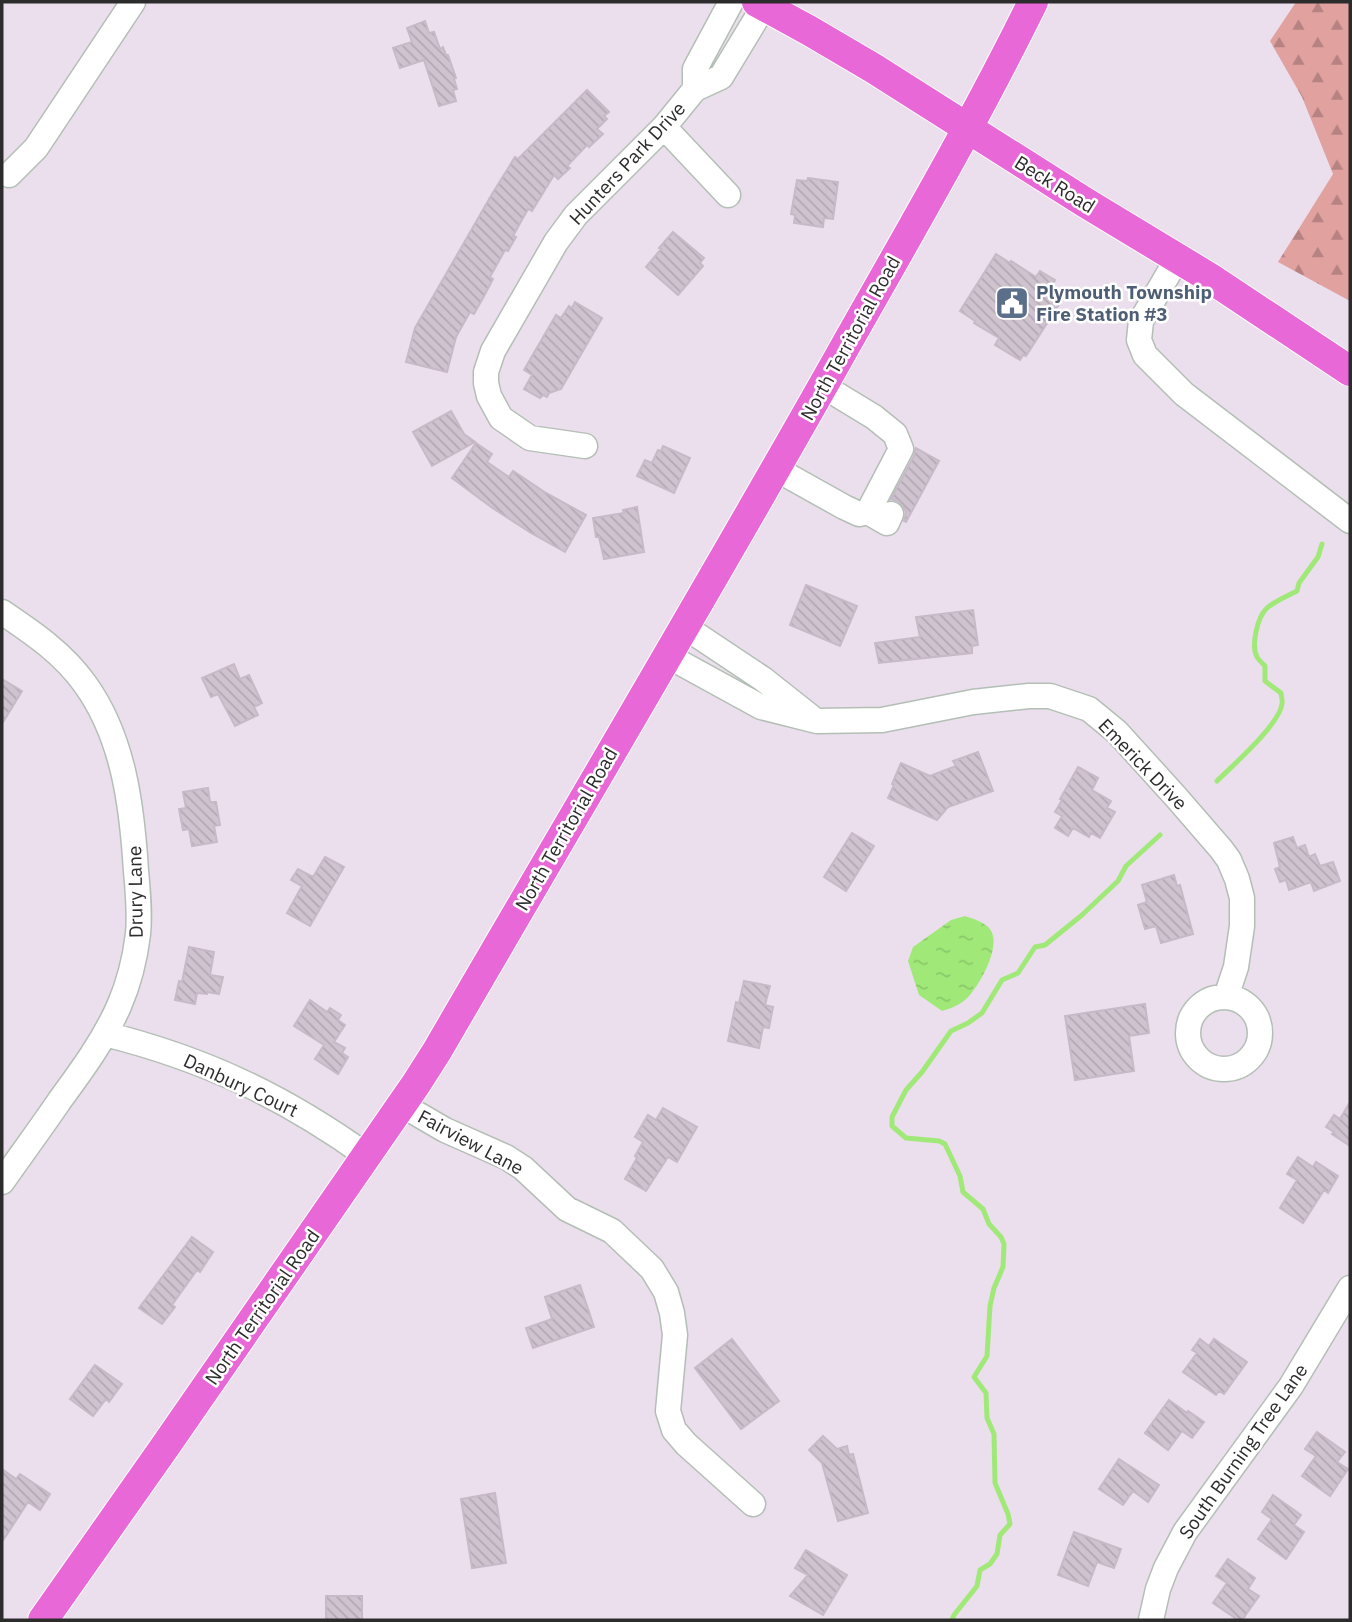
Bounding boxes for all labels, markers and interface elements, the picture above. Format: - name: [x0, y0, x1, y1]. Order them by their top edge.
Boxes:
- street label: Hunters Park Drive: [564, 96, 690, 230]
- street label: Beck Road: [1010, 150, 1100, 218]
- street label: North Territorial Road: [795, 252, 905, 424]
- place label: Plymouth Township Fire Station #3: [1036, 280, 1212, 326]
- public building icon: Plymouth Township Fire Station #3: [993, 284, 1031, 322]
- street label: Emerick Drive: [1093, 713, 1193, 815]
- street label: North Territorial Road: [510, 743, 622, 915]
- street label: Drury Lane: [122, 846, 148, 938]
- street label: Danbury Court: [180, 1048, 302, 1122]
- street label: Fairview Lane: [414, 1104, 528, 1180]
- street label: North Territorial Road: [199, 1225, 325, 1389]
- street label: South Burning Tree Lane: [1173, 1359, 1313, 1543]

